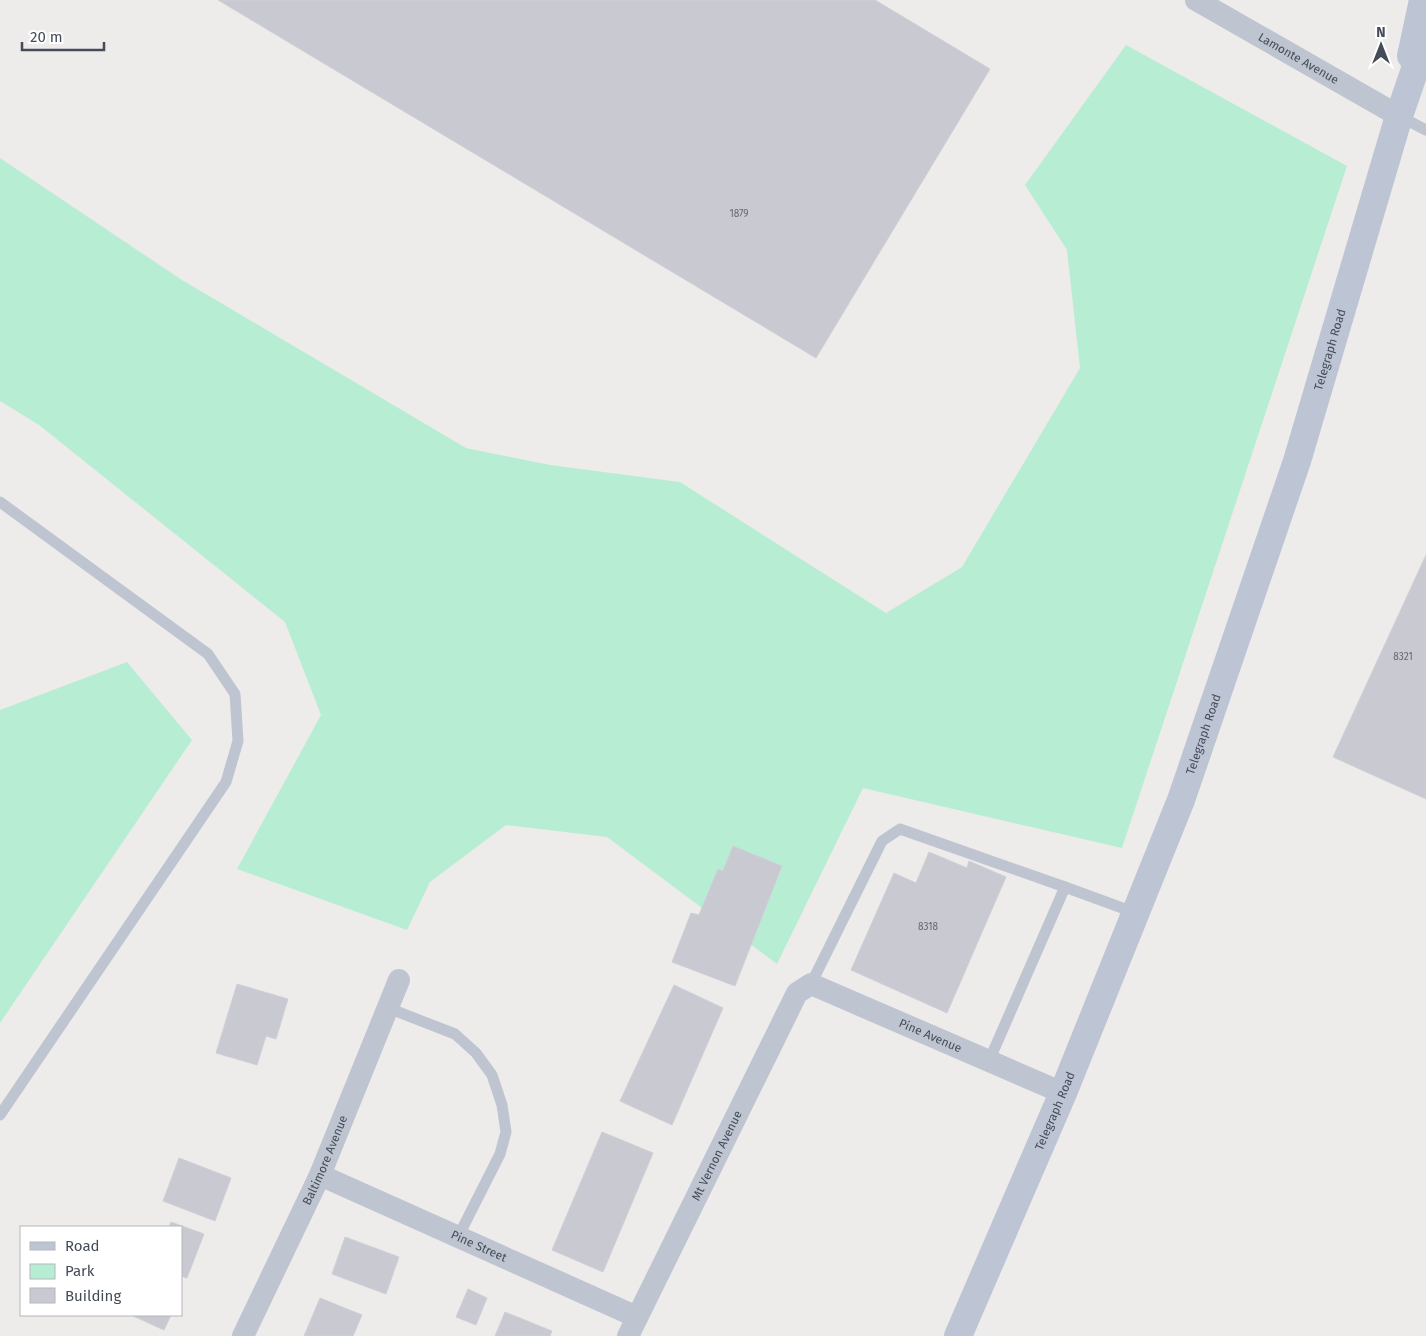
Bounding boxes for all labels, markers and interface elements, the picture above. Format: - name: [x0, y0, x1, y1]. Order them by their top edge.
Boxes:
- scale bar: [22, 20, 105, 52]
- north arrow: [1356, 20, 1406, 70]
- text: N: [1376, 24, 1386, 41]
- text: 20 m: [30, 28, 63, 46]
- street label: Lamonte Avenue: [1256, 30, 1341, 87]
- house number: 1879: [729, 208, 749, 220]
- street label: Telegraph Road: [1311, 307, 1349, 392]
- house number: 8321: [1393, 651, 1413, 663]
- street label: Telegraph Road: [1183, 692, 1224, 776]
- house number: 8318: [918, 921, 939, 933]
- street label: Pine Avenue: [897, 1016, 964, 1055]
- street label: Telegraph Road: [1032, 1070, 1078, 1153]
- street label: Mt Vernon Avenue: [689, 1108, 745, 1203]
- street label: Baltimore Avenue: [300, 1113, 350, 1207]
- legend: [20, 1226, 182, 1316]
- street label: Pine Street: [449, 1228, 510, 1265]
- text: Road: [65, 1237, 100, 1255]
- text: Park: [65, 1262, 95, 1280]
- text: Building: [65, 1287, 121, 1305]

